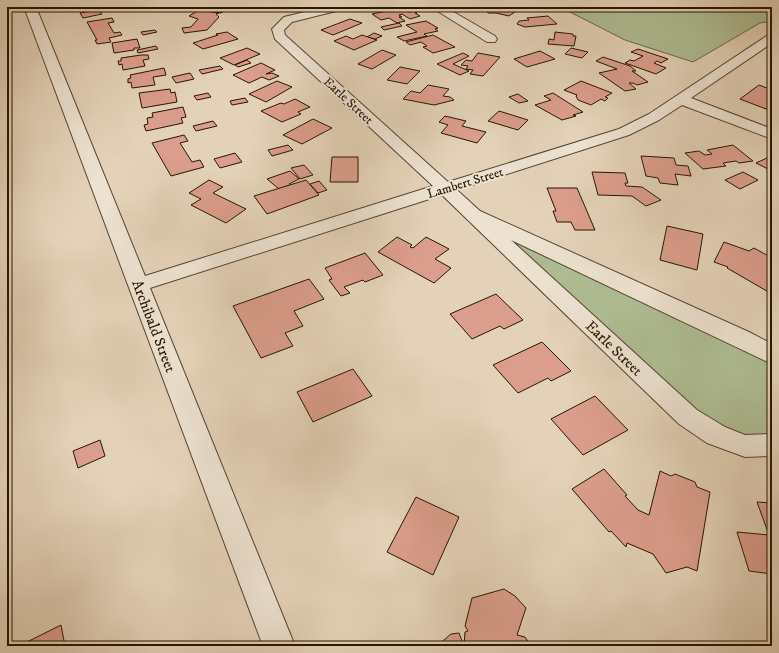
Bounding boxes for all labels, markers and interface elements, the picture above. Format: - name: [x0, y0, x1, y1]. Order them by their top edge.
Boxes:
- street label: Earle Street: [320, 74, 377, 128]
- street label: Lambert Street: [425, 164, 505, 202]
- street label: Archibald Street: [127, 277, 180, 375]
- street label: Earle Street: [581, 317, 646, 380]

